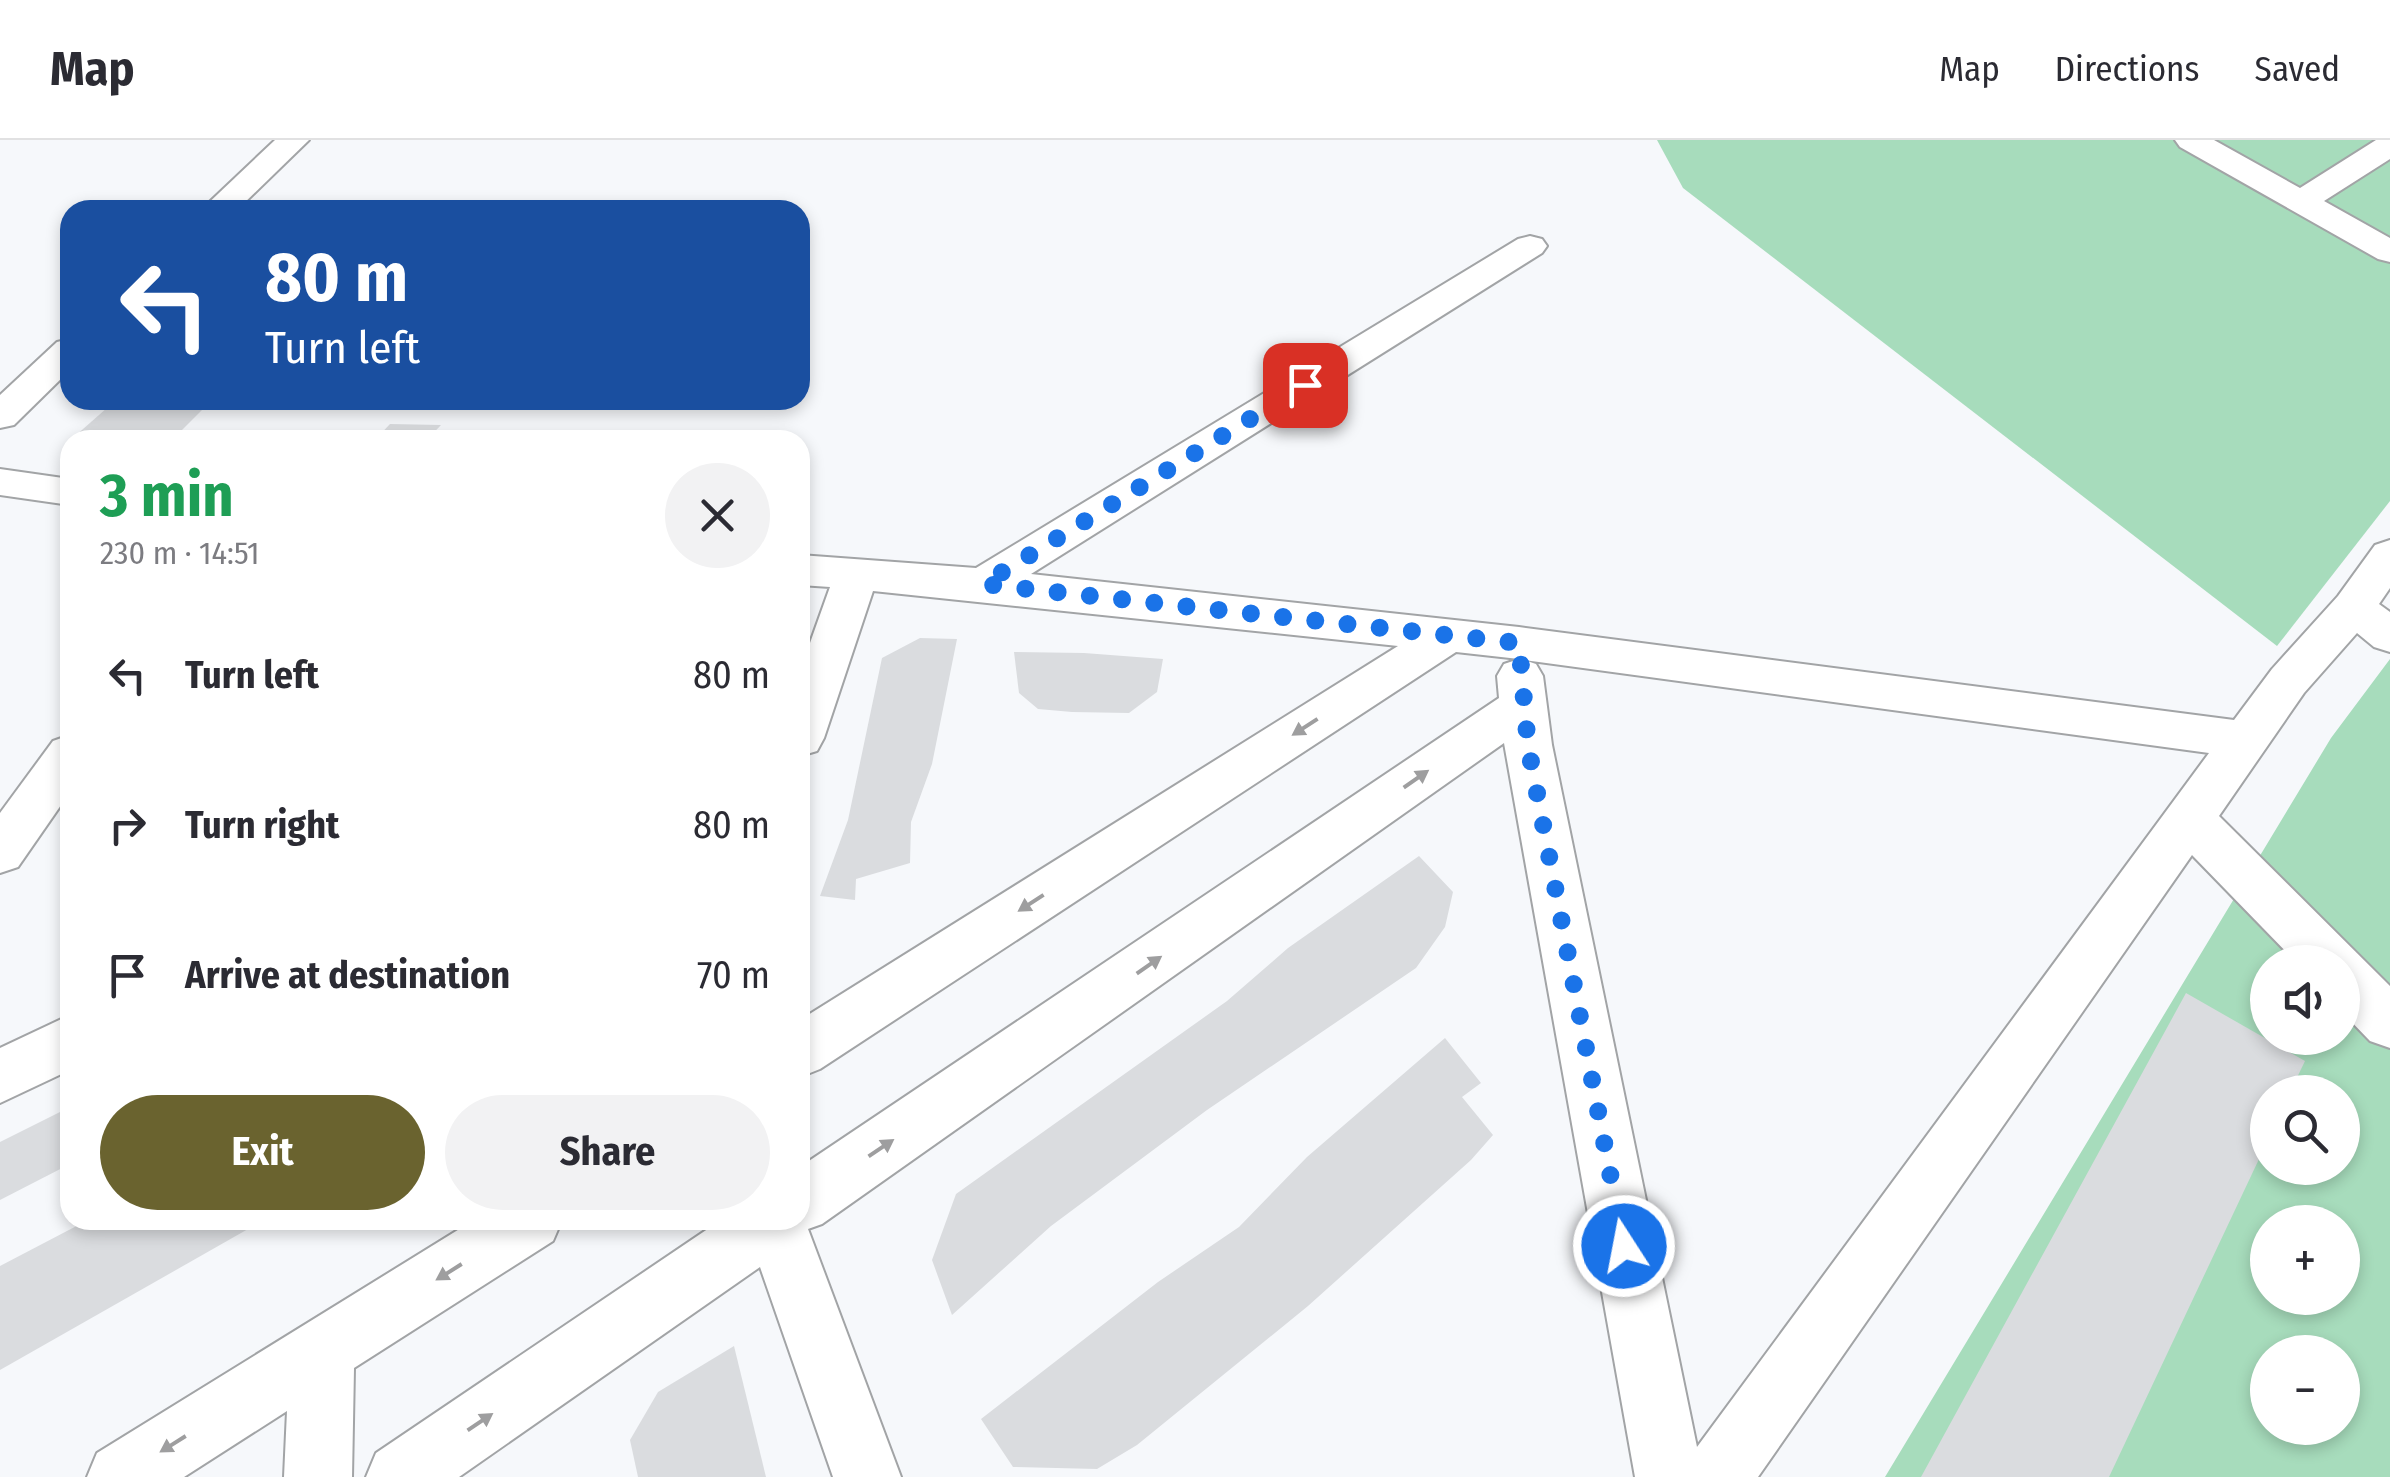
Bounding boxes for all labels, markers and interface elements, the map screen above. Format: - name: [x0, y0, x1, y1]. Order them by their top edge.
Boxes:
- text: Map: [50, 40, 134, 98]
- text: Map: [1939, 48, 2000, 90]
- text: Directions: [2055, 48, 2200, 90]
- text: Saved: [2255, 48, 2340, 90]
- text: 80 m: [265, 236, 408, 320]
- icon: left: [100, 240, 230, 370]
- text: Turn left: [265, 321, 420, 375]
- pin: [1263, 343, 1348, 428]
- icon: arrive: [1278, 358, 1333, 413]
- text: 3 min: [100, 460, 234, 532]
- button: close: [665, 463, 770, 568]
- text: 230 m · 14:51: [100, 534, 260, 572]
- icon: left: [100, 648, 155, 703]
- text: Turn left: [185, 652, 319, 698]
- text: 80 m: [693, 652, 770, 698]
- one-way arrow: [1291, 718, 1318, 736]
- one-way arrow: [1402, 770, 1429, 789]
- icon: right: [100, 798, 155, 853]
- text: Turn right: [185, 802, 339, 848]
- text: 80 m: [693, 802, 770, 848]
- one-way arrow: [1017, 893, 1045, 911]
- map controls: [2250, 945, 2360, 1445]
- button: sound: [2250, 945, 2360, 1055]
- icon: arrive: [100, 948, 155, 1003]
- text: Arrive at destination: [185, 952, 510, 998]
- text: 70 m: [697, 952, 770, 998]
- one-way arrow: [1136, 956, 1162, 975]
- button: search: [2250, 1075, 2360, 1185]
- button: Exit: [100, 1095, 425, 1210]
- button: Share: [445, 1095, 770, 1210]
- one-way arrow: [867, 1140, 894, 1158]
- position arrow: [1572, 1194, 1676, 1298]
- button: +: [2250, 1205, 2360, 1315]
- one-way arrow: [435, 1262, 462, 1280]
- button: −: [2250, 1335, 2360, 1445]
- one-way arrow: [467, 1413, 493, 1432]
- one-way arrow: [159, 1435, 187, 1453]

